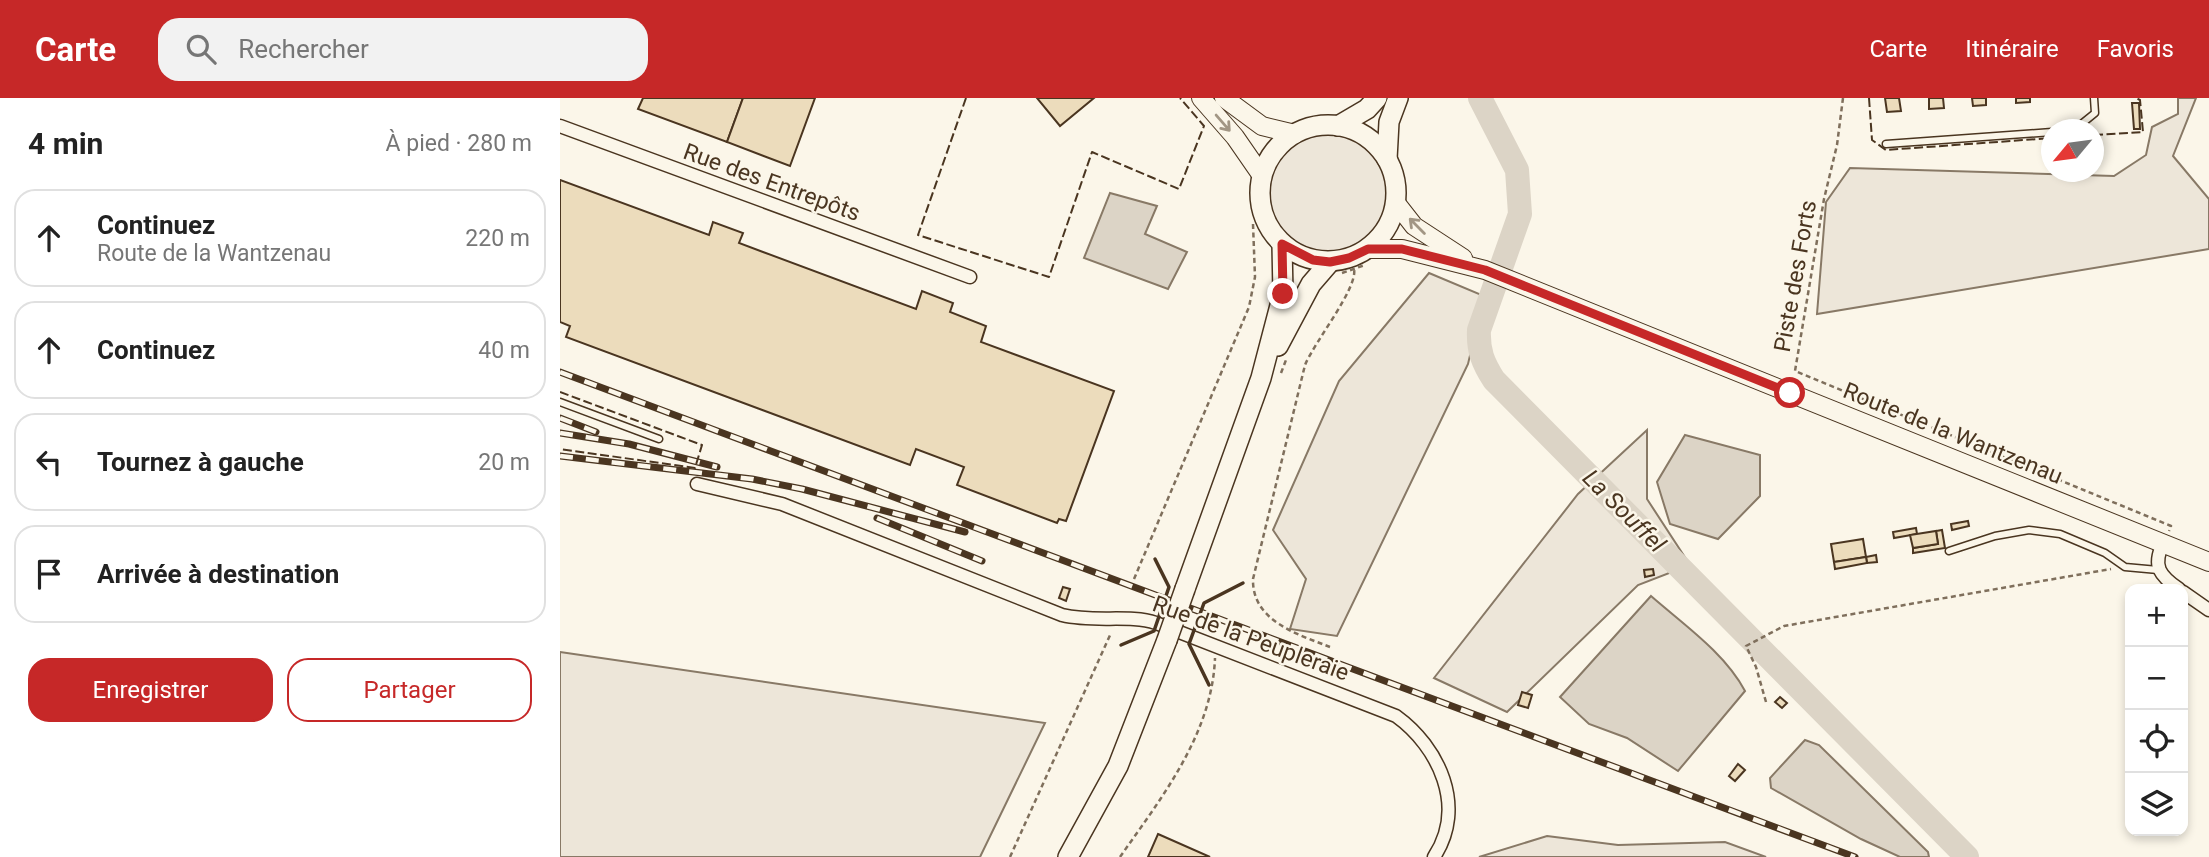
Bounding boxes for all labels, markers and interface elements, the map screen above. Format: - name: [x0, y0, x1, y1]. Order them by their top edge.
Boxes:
- search box: [158, 18, 648, 81]
- text: Carte: [35, 30, 116, 69]
- icon: search: [182, 30, 220, 68]
- text: Rechercher: [238, 34, 369, 64]
- text: Carte: [1869, 35, 1927, 63]
- text: Itinéraire: [1965, 35, 2059, 63]
- text: Favoris: [2097, 35, 2174, 63]
- one-way arrow: [1215, 114, 1231, 132]
- north arrow: [2041, 119, 2104, 182]
- text: 4 min: [28, 126, 103, 161]
- text: À pied · 280 m: [386, 130, 532, 157]
- street label: Rue des Entrepôts: [680, 138, 864, 227]
- street label: Piste des Forts: [1769, 198, 1822, 354]
- text: Continuez: [97, 210, 215, 240]
- one-way arrow: [1409, 218, 1426, 235]
- icon: ahead: [30, 219, 68, 257]
- text: 220 m: [465, 225, 530, 252]
- text: Route de la Wantzenau: [97, 240, 331, 267]
- route end: [1267, 278, 1298, 309]
- icon: ahead: [30, 331, 68, 369]
- text: Continuez: [97, 335, 215, 365]
- text: 40 m: [478, 337, 530, 364]
- route start: [1774, 377, 1805, 408]
- street label: Route de la Wantzenau: [1839, 377, 2066, 490]
- icon: left: [30, 443, 68, 481]
- text: Tournez à gauche: [97, 447, 304, 477]
- text: 20 m: [478, 449, 530, 476]
- water label: La Souffel: [1577, 464, 1671, 558]
- icon: arrive: [30, 555, 68, 593]
- text: Arrivée à destination: [97, 559, 339, 589]
- map controls: [2125, 584, 2188, 836]
- button: +: [2125, 584, 2188, 647]
- street label: Rue de la Peupleraie: [1149, 590, 1353, 687]
- button: −: [2125, 647, 2188, 710]
- button: Enregistrer: [28, 658, 273, 722]
- button: Partager: [287, 658, 532, 722]
- button: locate: [2125, 710, 2188, 773]
- button: layers: [2125, 773, 2188, 836]

